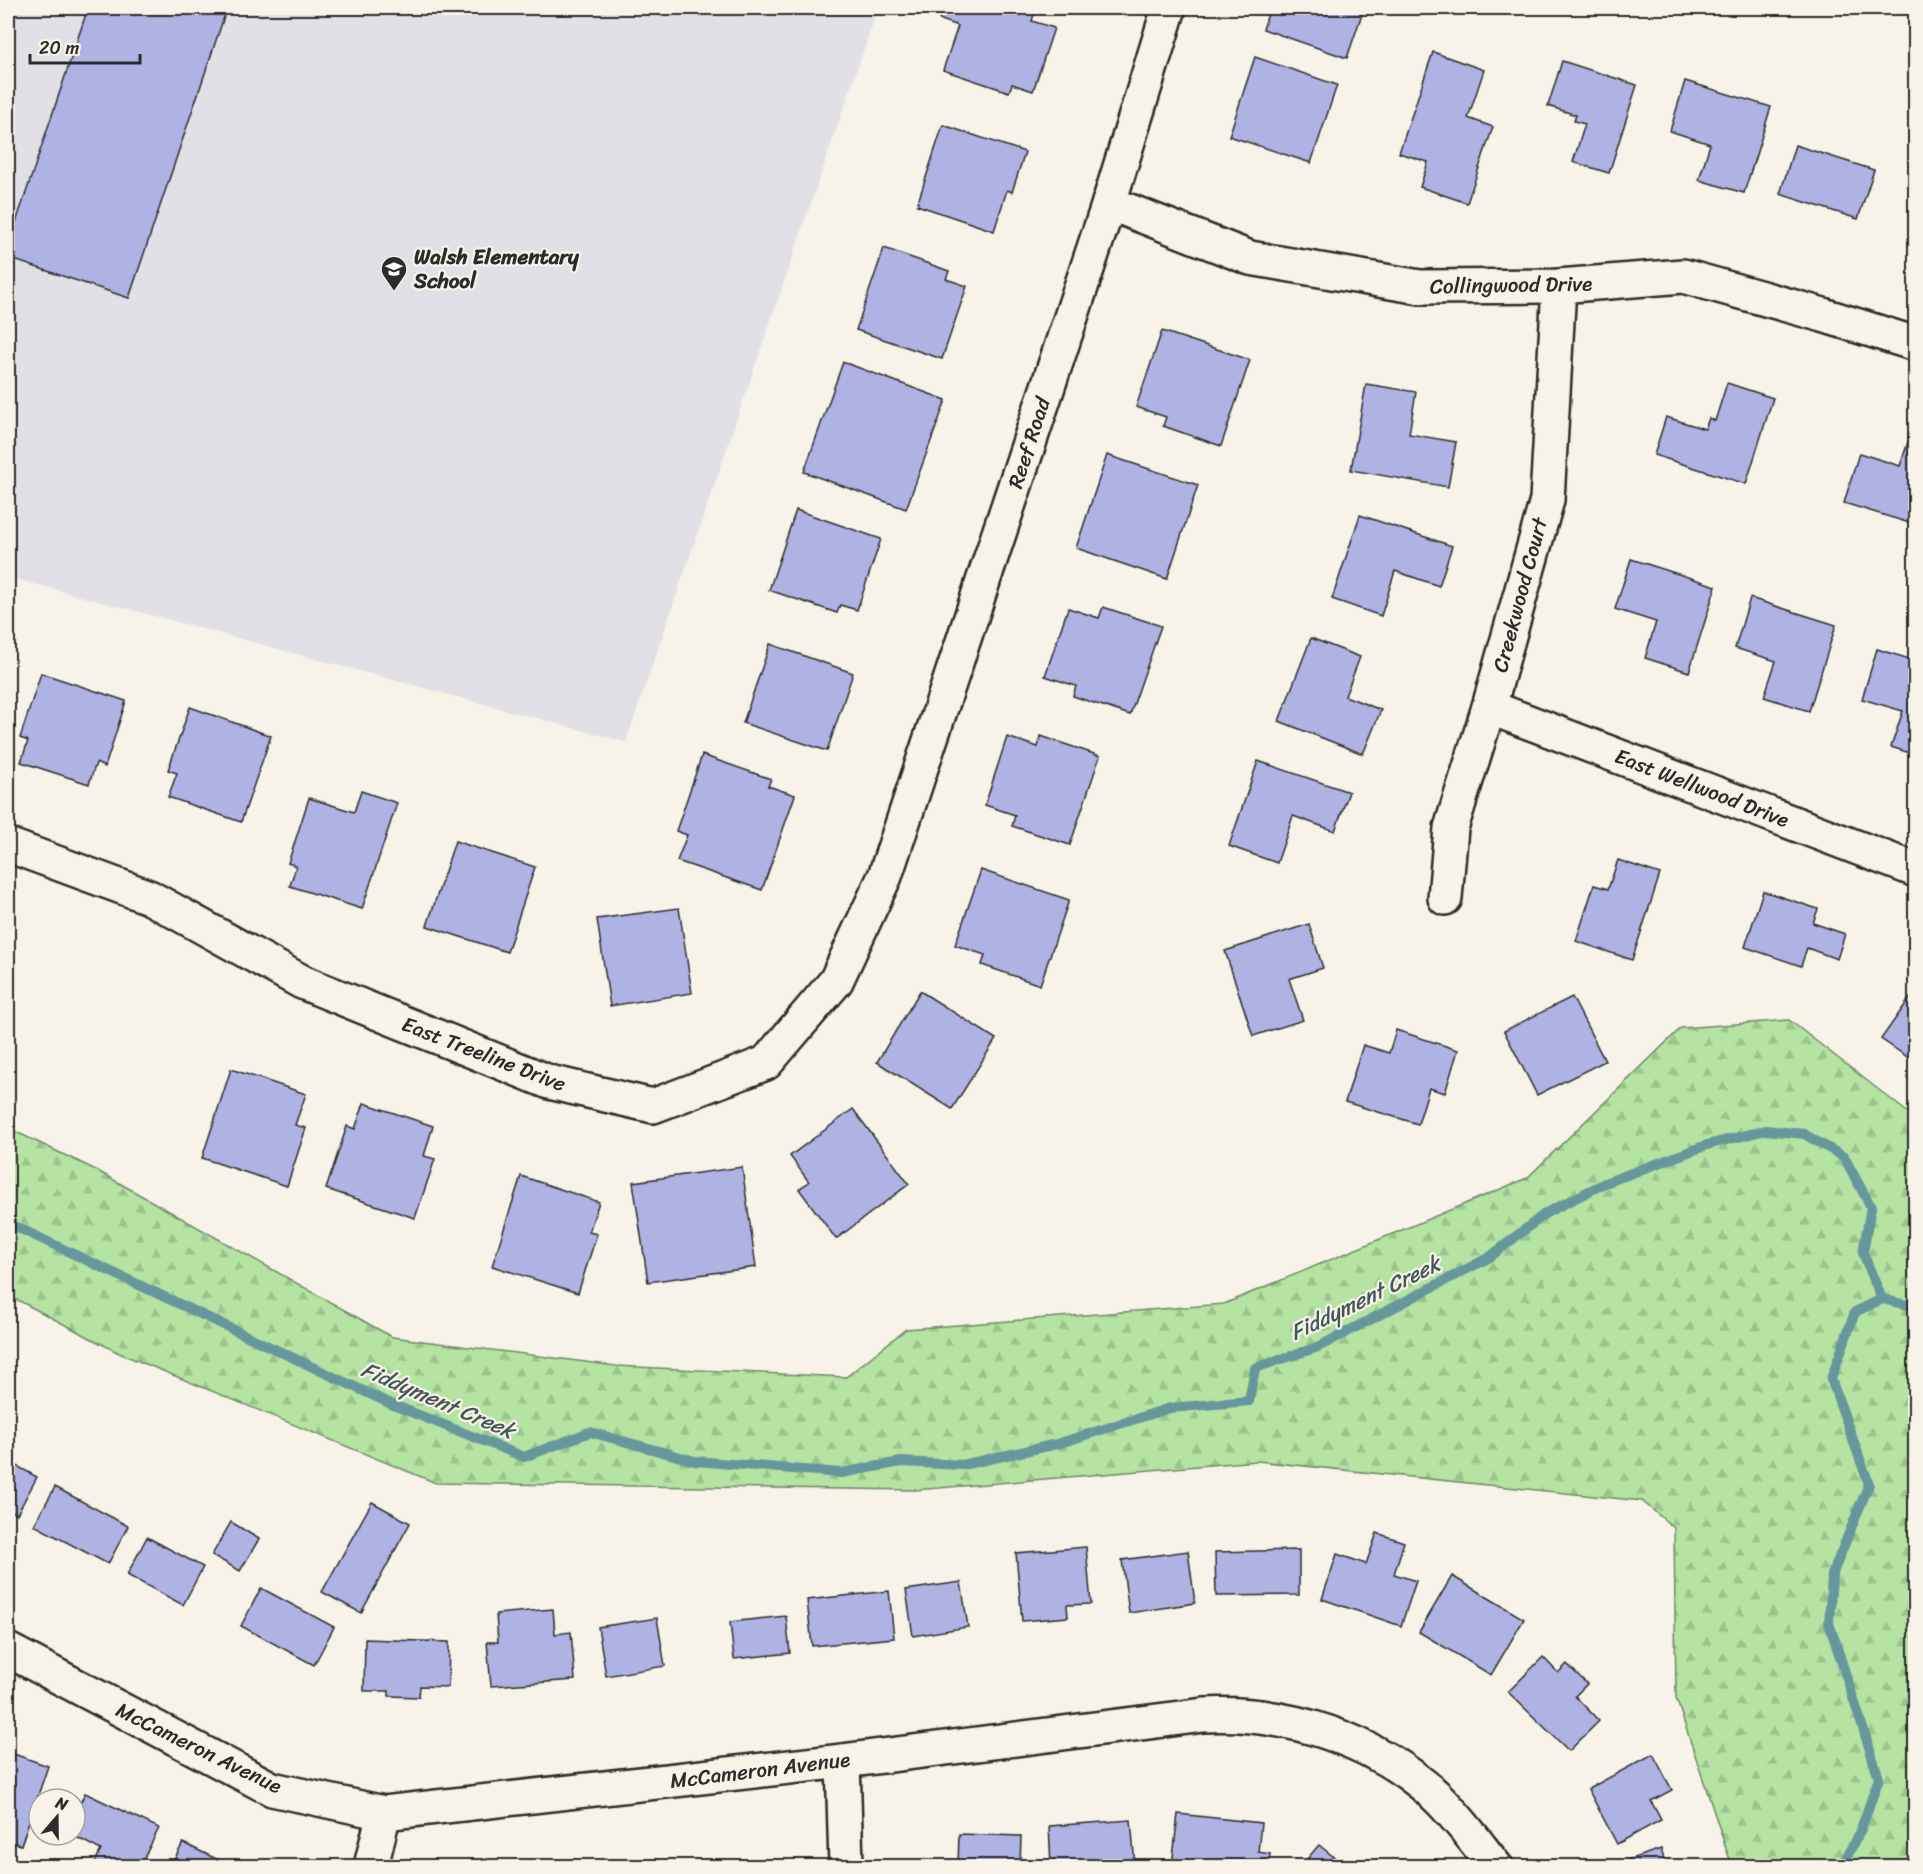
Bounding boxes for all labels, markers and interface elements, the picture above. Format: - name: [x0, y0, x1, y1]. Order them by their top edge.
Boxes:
- scale bar: [30, 27, 140, 65]
- text: 20 m: [39, 32, 79, 64]
- place label: Walsh Elementary School: [413, 238, 580, 300]
- school or university icon: Walsh Elementary School: [379, 254, 409, 292]
- street label: Collingwood Drive: [1429, 265, 1593, 305]
- street label: Reef Road: [996, 391, 1062, 494]
- street label: Creekwood Court: [1481, 512, 1559, 677]
- street label: East Wellwood Drive: [1609, 737, 1795, 839]
- street label: East Treeline Drive: [396, 1005, 572, 1103]
- water label: Fiddyment Creek: [1283, 1243, 1450, 1351]
- water label: Fiddyment Creek: [355, 1350, 524, 1451]
- street label: McCameron Avenue: [109, 1691, 289, 1805]
- street label: McCameron Avenue: [668, 1740, 852, 1800]
- north arrow: [27, 1787, 87, 1847]
- text: N: [51, 1788, 73, 1819]

